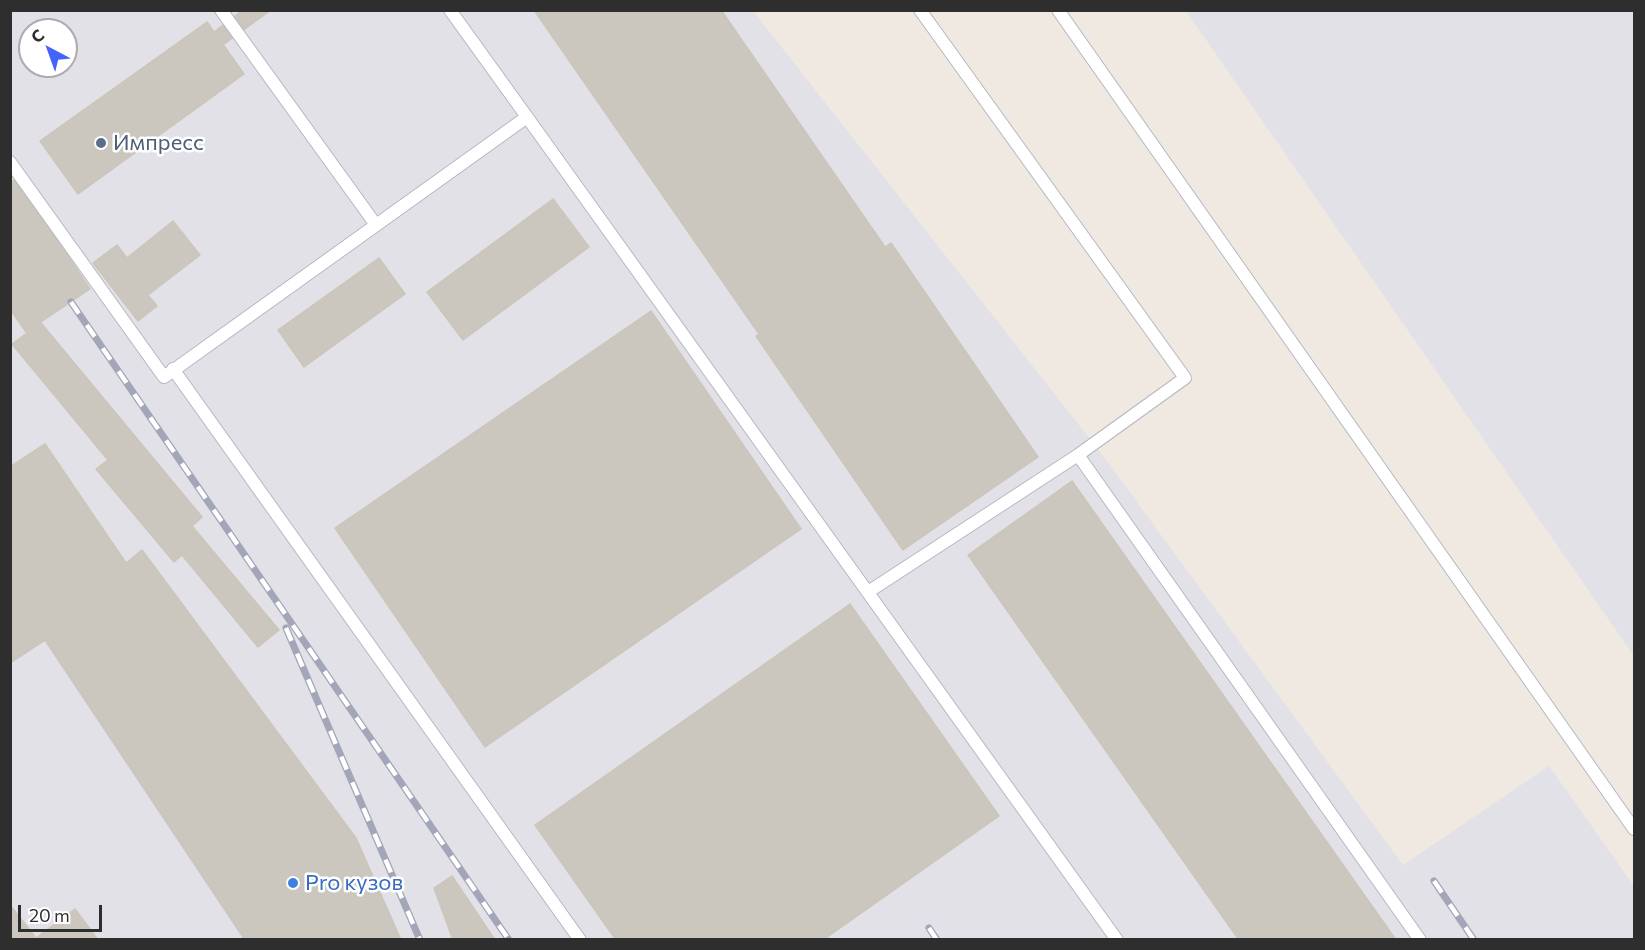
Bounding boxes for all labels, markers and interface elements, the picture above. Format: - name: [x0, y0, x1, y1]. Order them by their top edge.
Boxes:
- north arrow: [18, 18, 78, 78]
- text: С: [27, 25, 48, 46]
- place label: Импресс: [113, 130, 204, 156]
- marker: Импресс: [94, 136, 108, 150]
- place label: Pro кузов: [305, 870, 403, 896]
- marker: Pro кузов: [286, 876, 300, 890]
- scale bar: [21, 893, 105, 931]
- text: 20 m: [29, 904, 70, 926]

